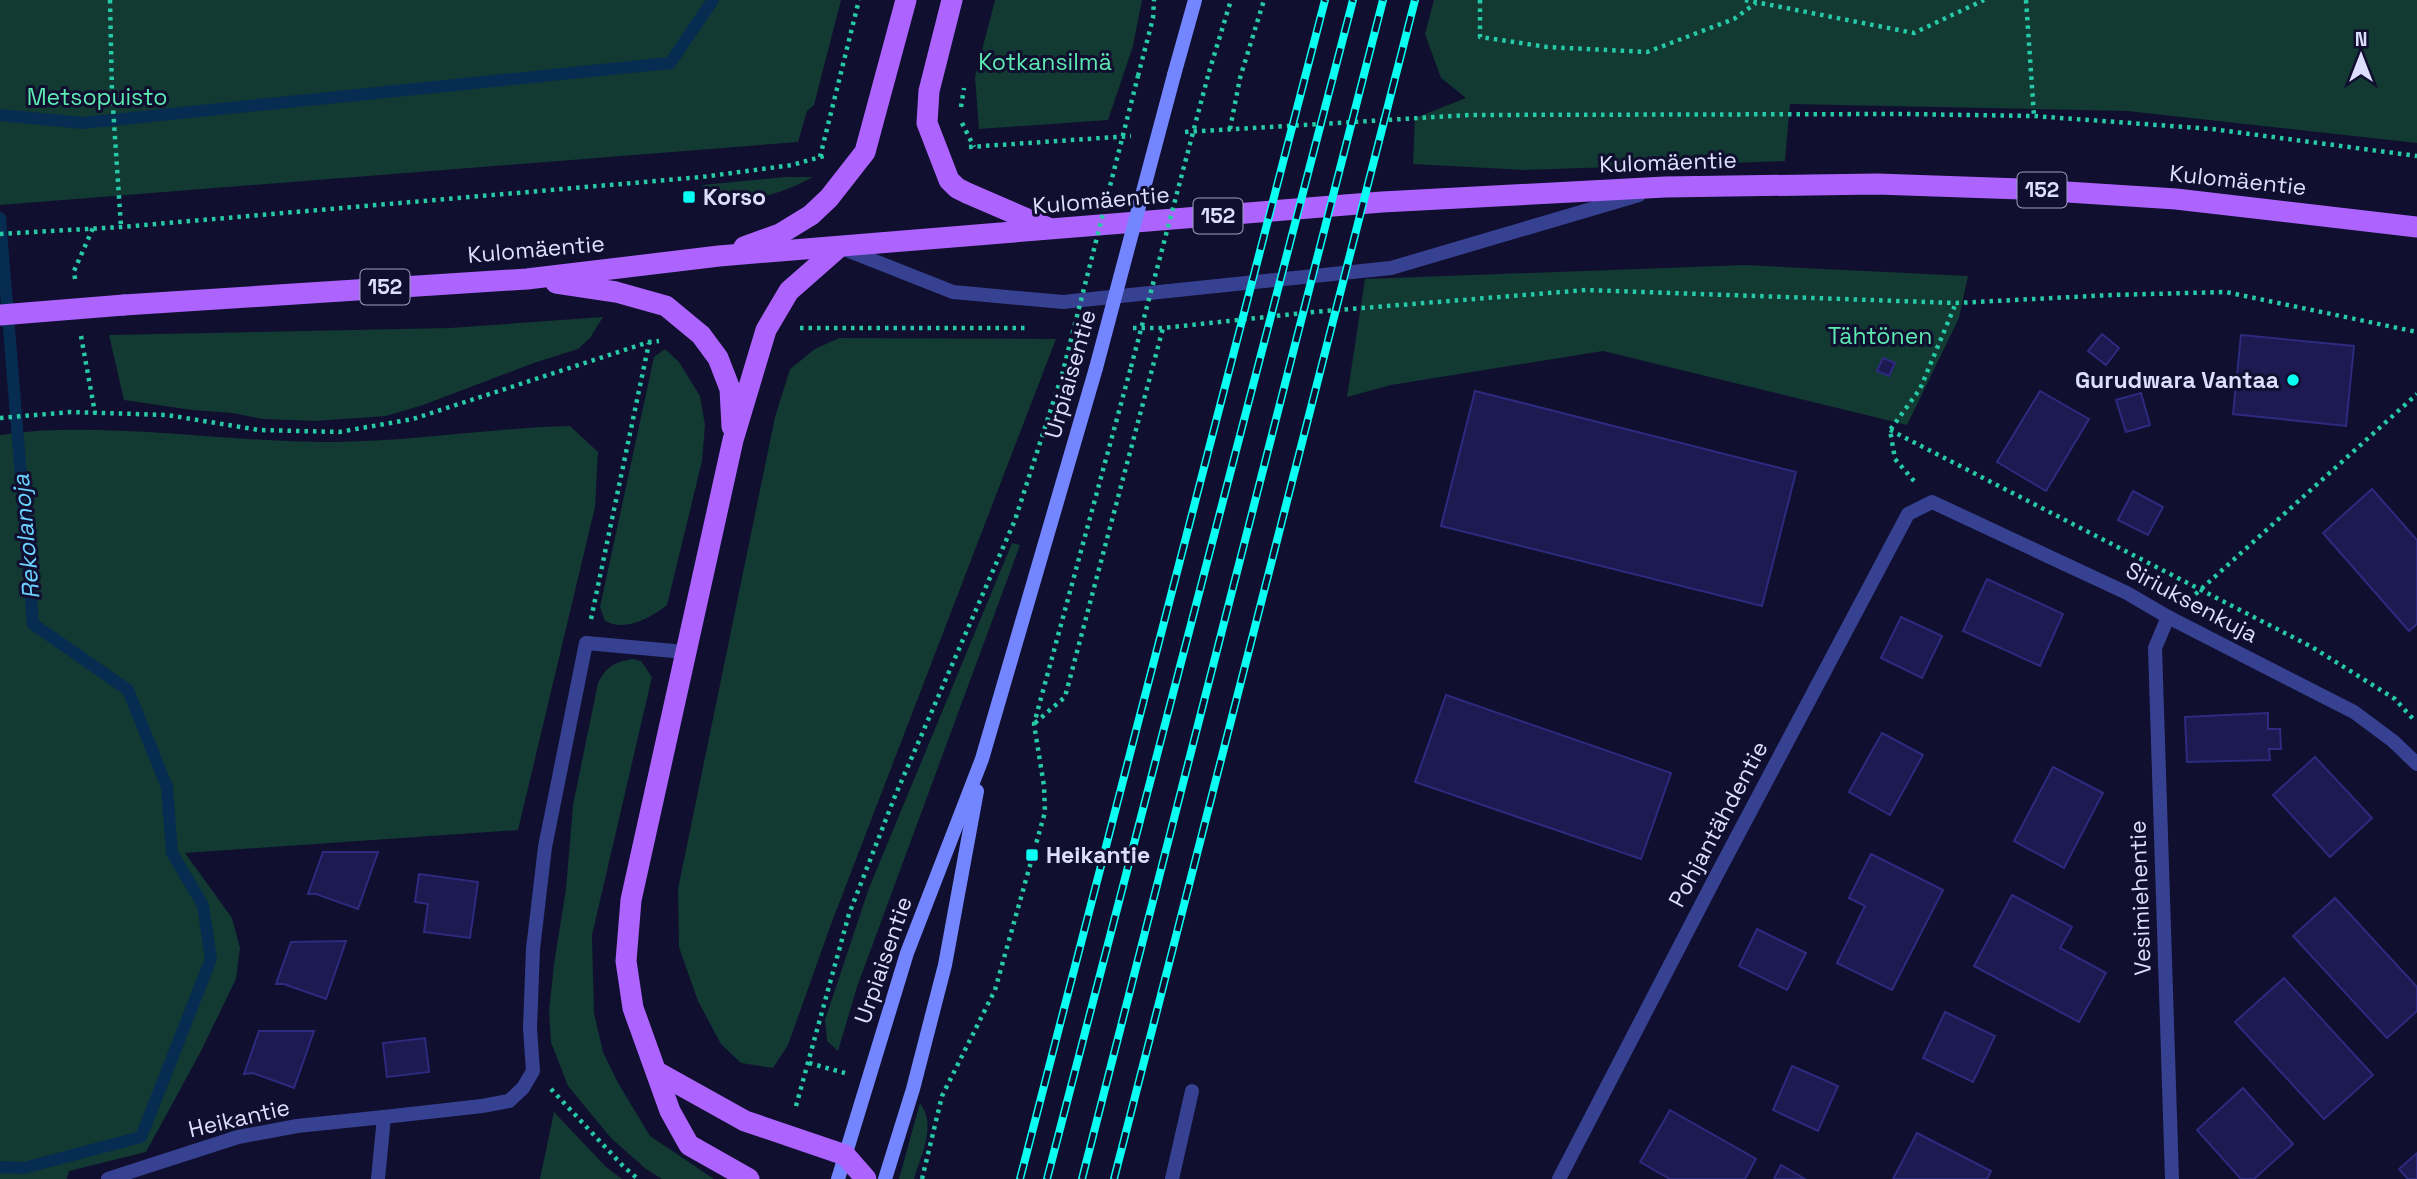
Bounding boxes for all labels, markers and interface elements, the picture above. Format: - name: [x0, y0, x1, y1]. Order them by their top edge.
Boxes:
- north arrow: [2326, 21, 2396, 91]
- text: N: [2355, 27, 2367, 52]
- park label: Kotkansilmä: [978, 47, 1112, 77]
- park label: Metsopuisto: [27, 82, 167, 112]
- street label: Kulomäentie: [1599, 145, 1737, 179]
- street label: Kulomäentie: [2168, 158, 2308, 202]
- road number: 152: [2018, 172, 2066, 208]
- street label: Kulomäentie: [1031, 179, 1171, 221]
- place label: Korso: [703, 182, 766, 212]
- marker: Korso: [681, 189, 697, 205]
- road number: 152: [1194, 198, 1242, 234]
- street label: Kulomäentie: [466, 228, 606, 270]
- road number: 152: [360, 270, 410, 304]
- street label: Urpiaisentie: [1037, 306, 1103, 442]
- park label: Tähtönen: [1828, 321, 1932, 351]
- place label: Gurudwara Vantaa: [2075, 365, 2279, 395]
- marker: Gurudwara Vantaa: [2285, 372, 2301, 388]
- water label: Rekolanoja: [5, 473, 46, 601]
- street label: Siriuksenkuja: [2121, 555, 2263, 649]
- street label: Pohjantähdentie: [1661, 736, 1775, 912]
- street label: Vesimiehentie: [2122, 820, 2158, 976]
- place label: Heikantie: [1046, 840, 1150, 870]
- marker: Heikantie: [1024, 847, 1040, 863]
- street label: Urpiaisentie: [847, 892, 919, 1028]
- street label: Heikantie: [185, 1092, 293, 1144]

